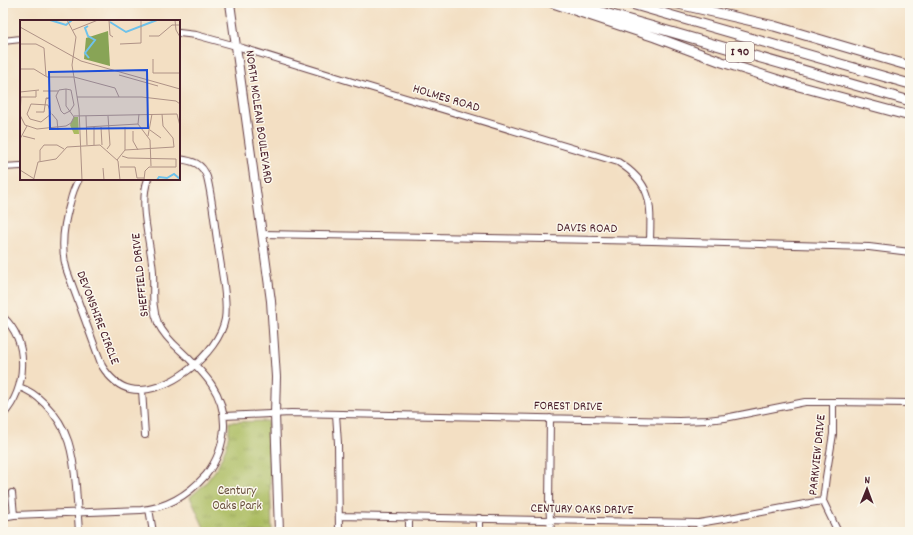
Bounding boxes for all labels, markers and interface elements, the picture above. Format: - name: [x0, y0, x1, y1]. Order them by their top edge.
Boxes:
- inset map: [20, 20, 180, 180]
- road number: I 90: [726, 42, 754, 62]
- street label: NORTH MCLEAN BOULEVARD: [239, 49, 277, 185]
- street label: HOLMES ROAD: [410, 80, 482, 118]
- street label: DAVIS ROAD: [557, 219, 618, 239]
- street label: SHEFFIELD DRIVE: [127, 232, 155, 318]
- street label: DEVONSHIRE CIRCLE: [70, 268, 124, 368]
- street label: FOREST DRIVE: [534, 397, 603, 417]
- street label: PARKVIEW DRIVE: [804, 414, 832, 496]
- north arrow: [847, 469, 887, 509]
- text: N: [864, 473, 871, 489]
- park label: Century Oaks Park: [212, 482, 262, 516]
- street label: CENTURY OAKS DRIVE: [530, 500, 634, 520]

